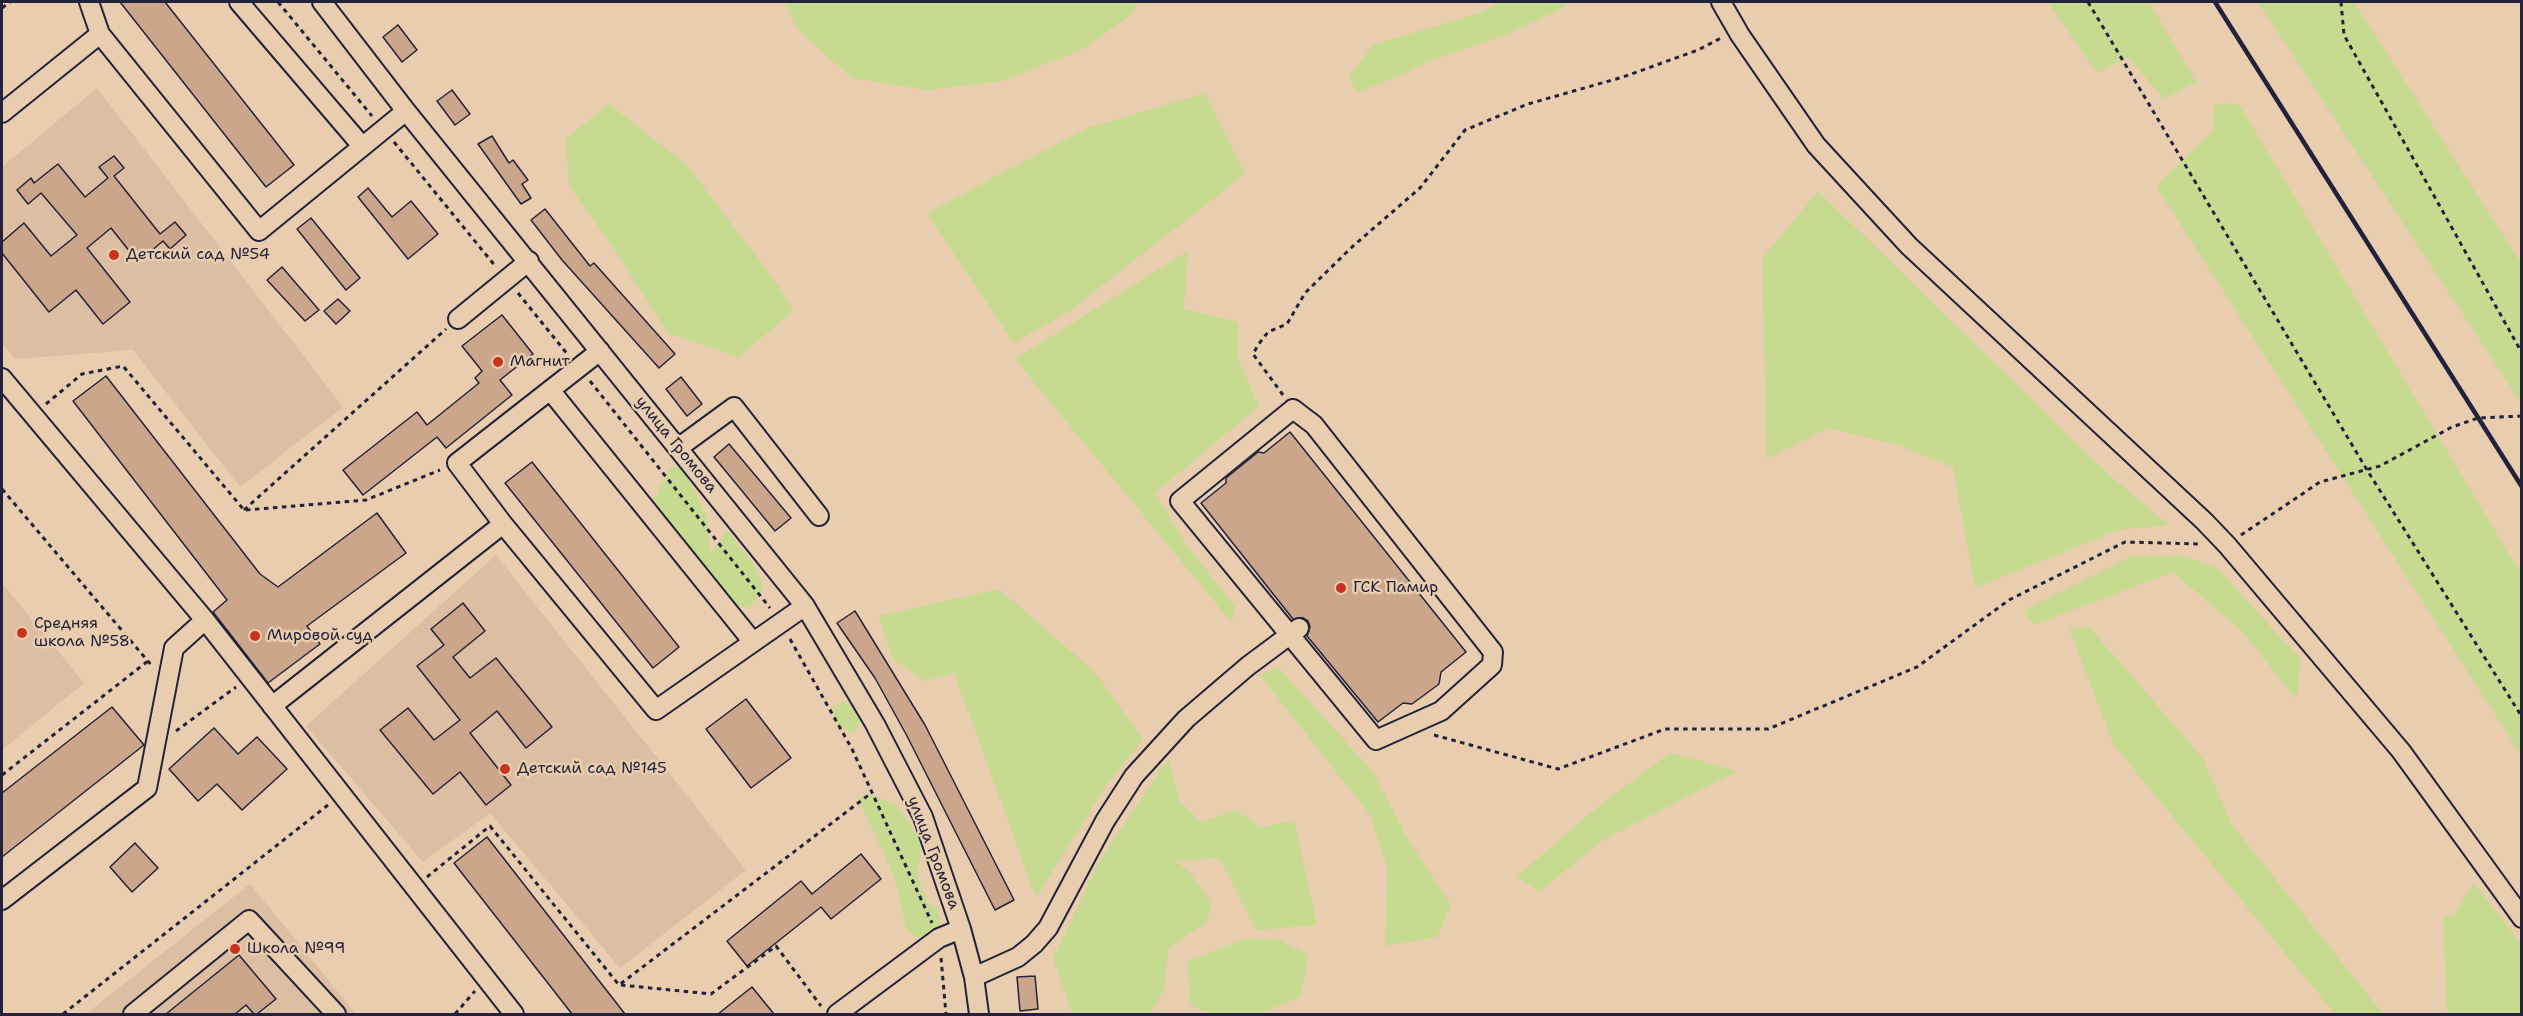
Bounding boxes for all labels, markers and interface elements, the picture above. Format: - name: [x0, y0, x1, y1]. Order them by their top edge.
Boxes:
- place label: Детский сад №54: [126, 245, 270, 265]
- marker: Детский сад №54: [107, 248, 121, 262]
- place label: Магнит: [510, 352, 570, 372]
- marker: Магнит: [491, 355, 505, 369]
- street label: улица Громова: [631, 393, 721, 497]
- place label: ГСК Памир: [1353, 578, 1438, 598]
- marker: ГСК Памир: [1334, 581, 1348, 595]
- place label: Средняя школа №58: [34, 614, 130, 652]
- marker: Средняя школа №58: [15, 626, 29, 640]
- place label: Мировой суд: [267, 626, 373, 646]
- marker: Мировой суд: [248, 629, 262, 643]
- place label: Детский сад №145: [517, 759, 667, 779]
- marker: Детский сад №145: [498, 762, 512, 776]
- street label: улица Громова: [903, 794, 963, 912]
- place label: Школа №99: [247, 939, 345, 959]
- marker: Школа №99: [228, 942, 242, 956]

